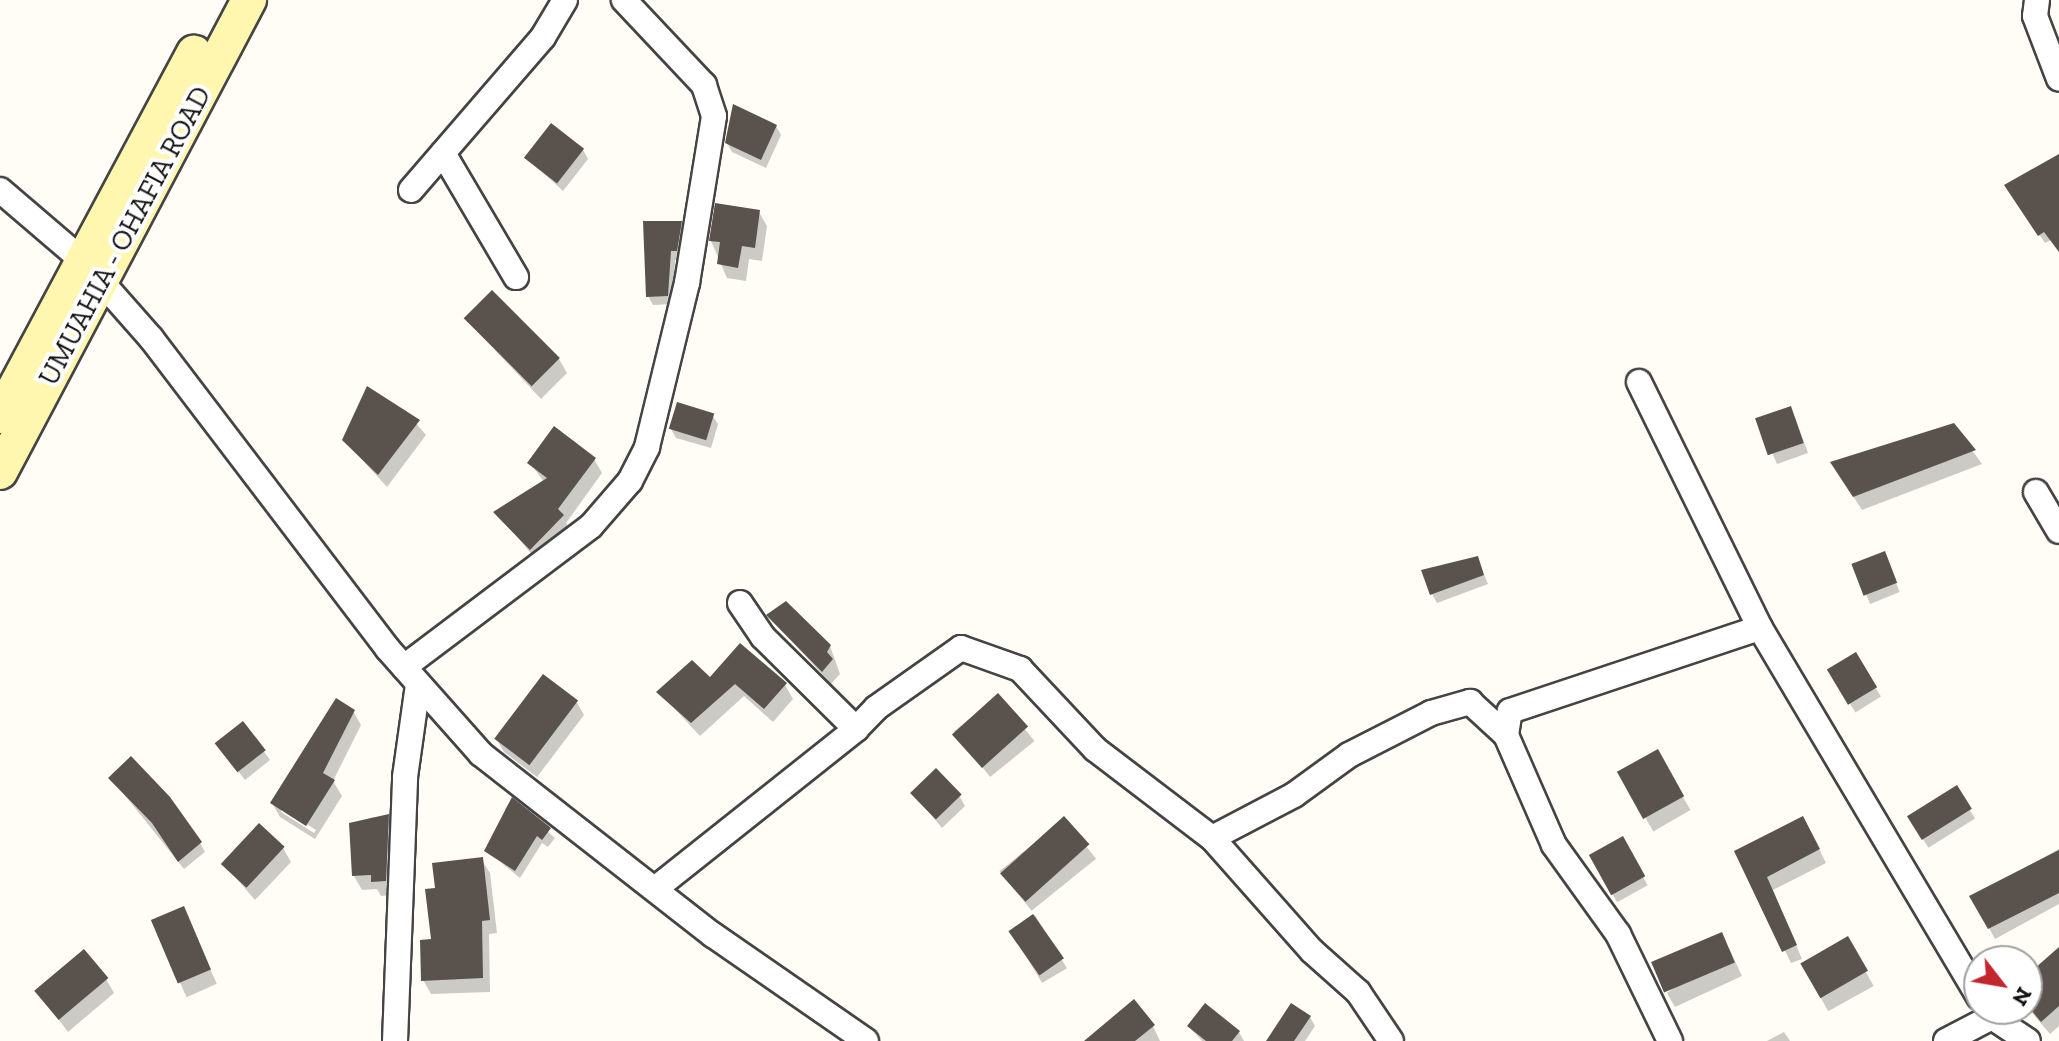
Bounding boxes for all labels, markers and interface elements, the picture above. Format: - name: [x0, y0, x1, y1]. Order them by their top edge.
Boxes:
- street label: UMUAHIA - OHAFIA ROAD: [31, 80, 219, 392]
- north arrow: [1963, 945, 2043, 1025]
- text: N: [2006, 982, 2038, 1011]

